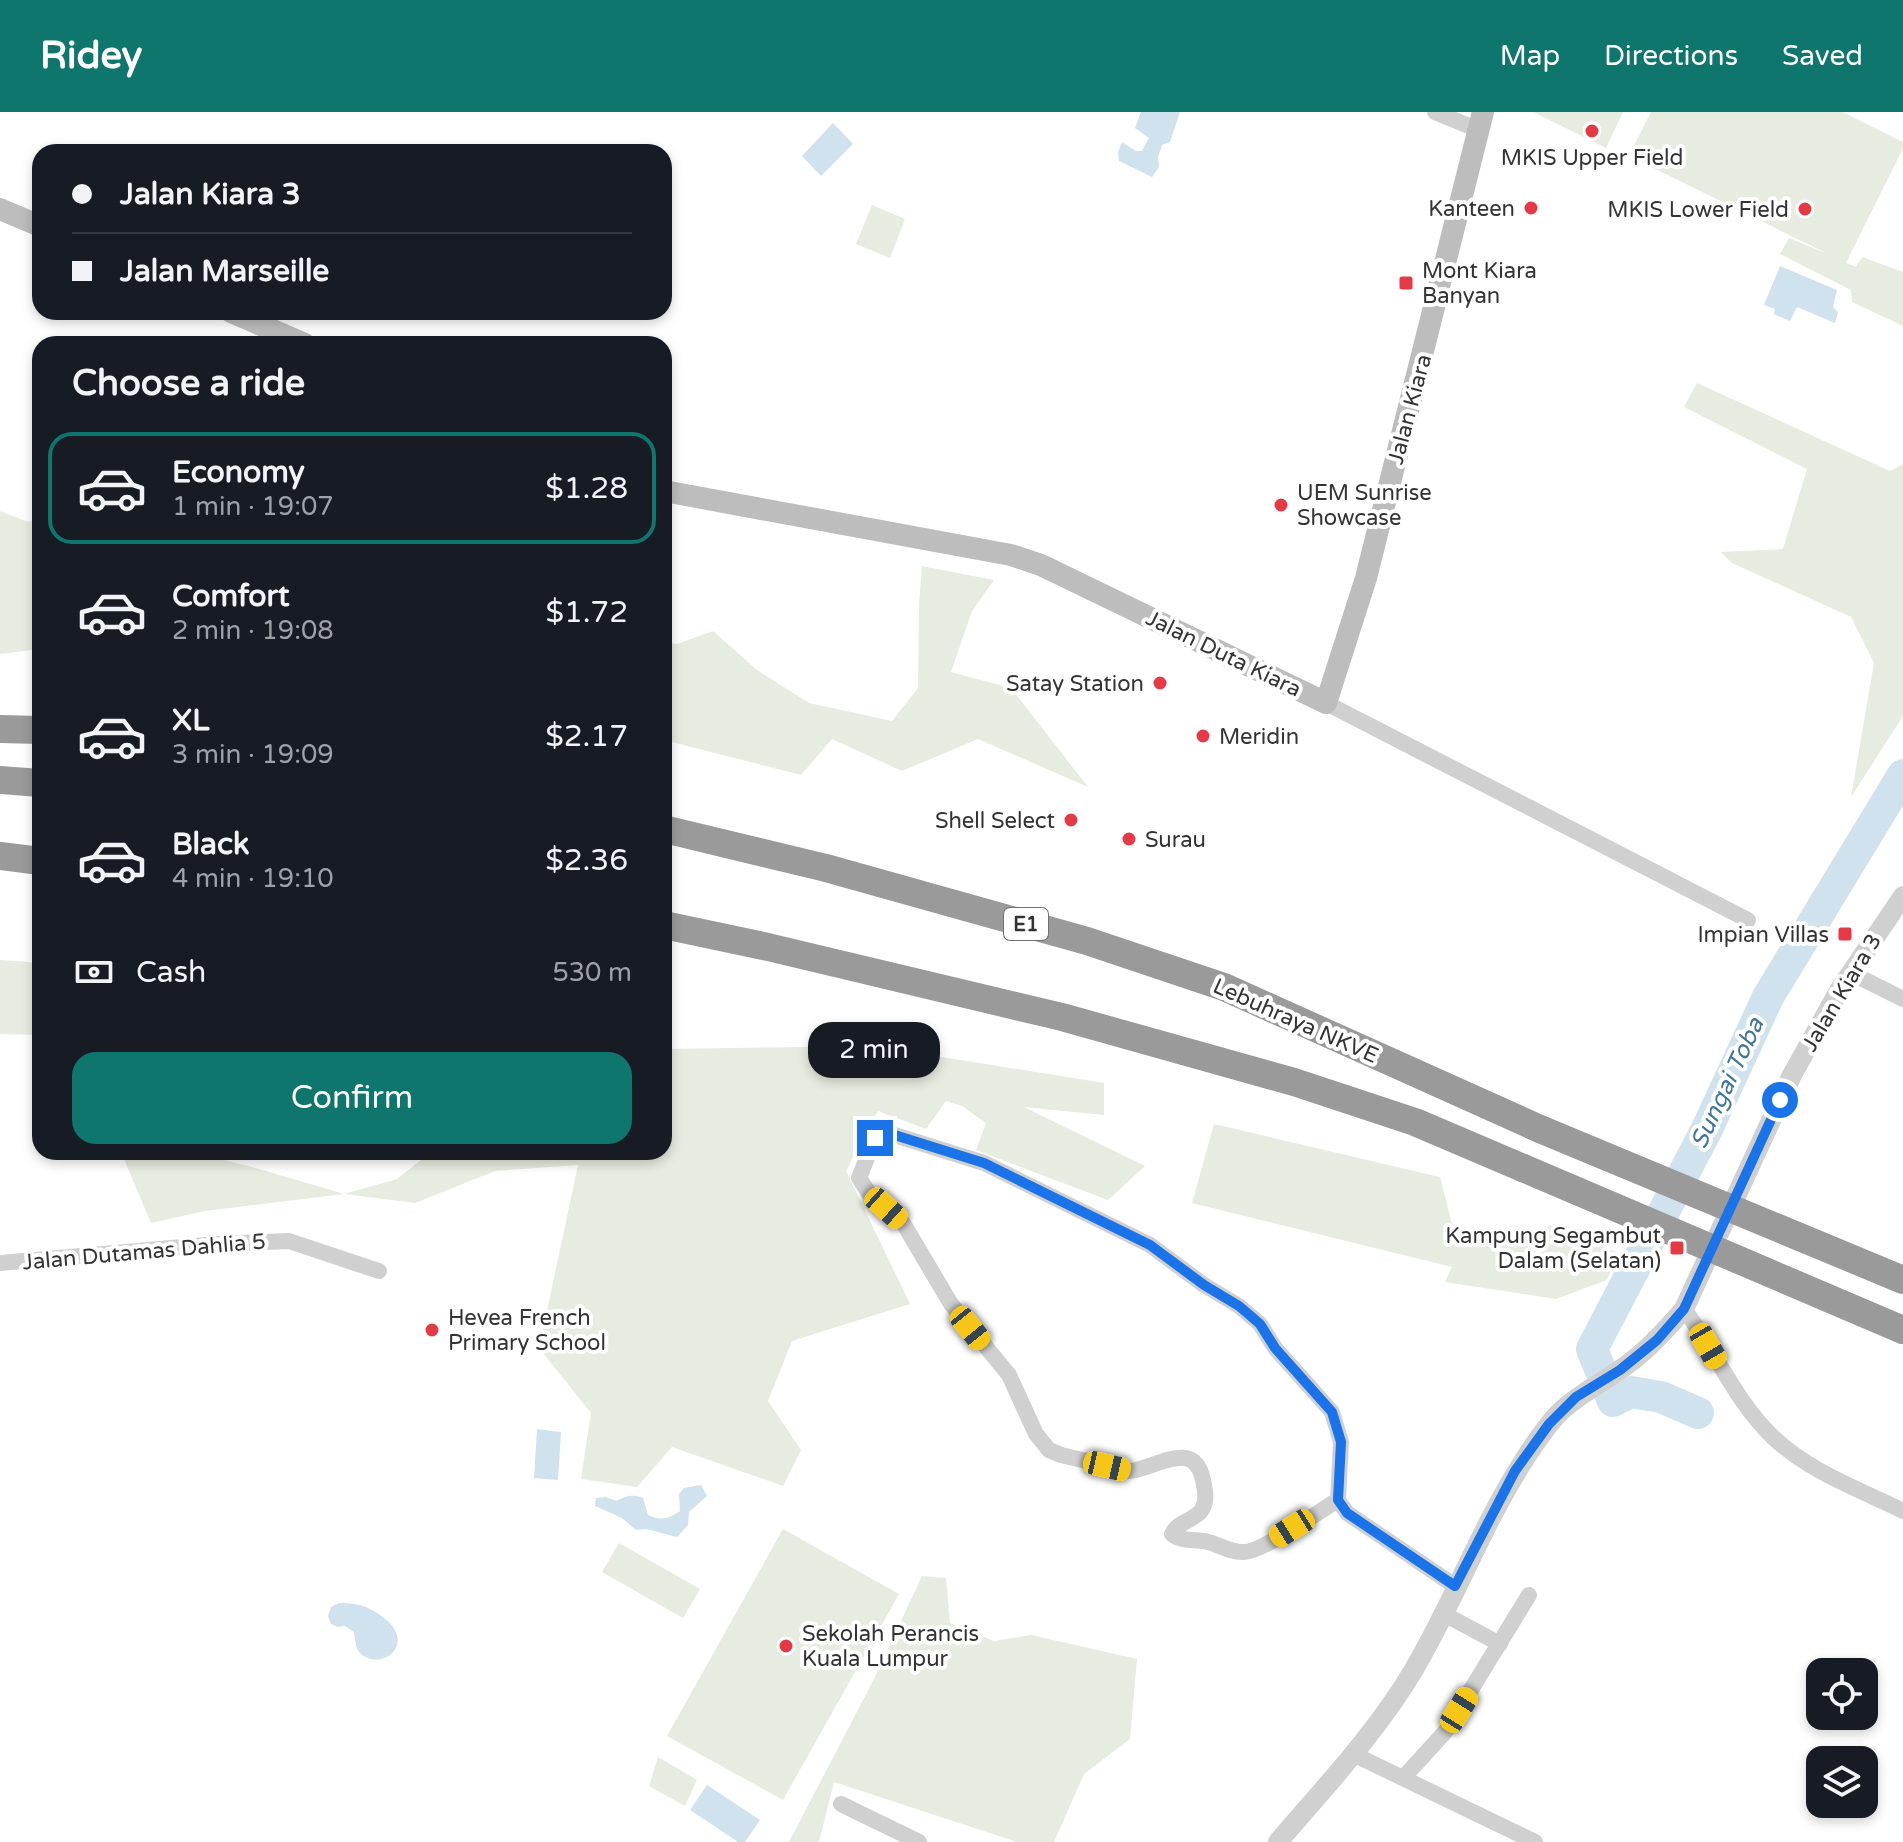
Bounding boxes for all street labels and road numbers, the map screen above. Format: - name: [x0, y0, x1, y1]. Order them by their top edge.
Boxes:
- street label: Jalan Kiara: [1383, 351, 1437, 467]
- street label: Jalan Duta Kiara: [1142, 605, 1305, 703]
- road number: E1: [1004, 908, 1048, 940]
- street label: Jalan Kiara 3: [1797, 929, 1887, 1056]
- street label: Lebuhraya NKVE: [1209, 973, 1382, 1069]
- street label: Jalan Dutamas Dahlia 5: [21, 1228, 267, 1276]

